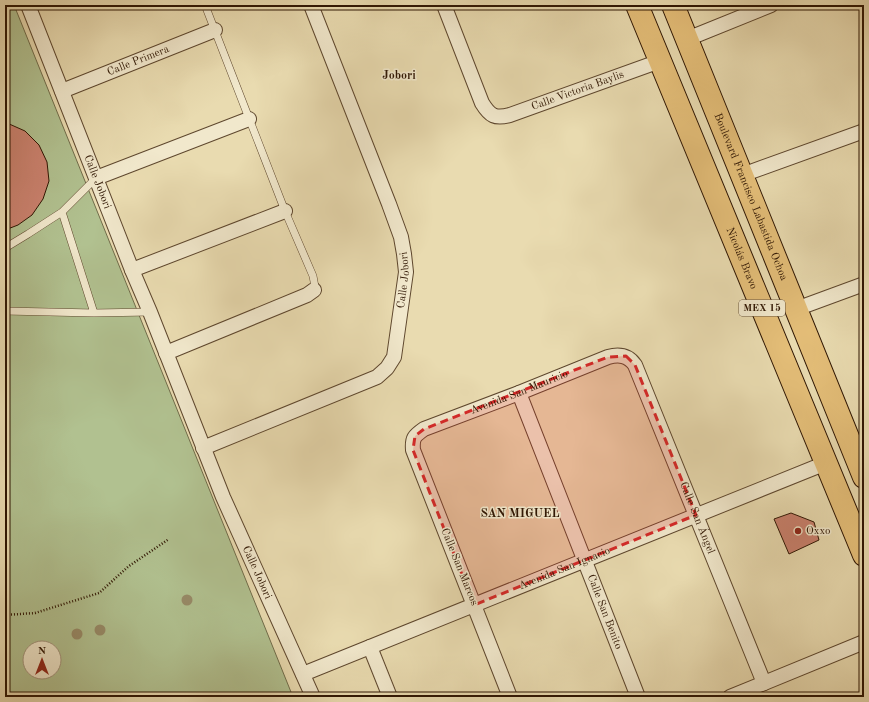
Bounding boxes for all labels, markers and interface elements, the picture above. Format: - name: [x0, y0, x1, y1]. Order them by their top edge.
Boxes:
- street label: Calle Primera: [106, 43, 171, 78]
- street label: Calle Victoria Baylis: [530, 69, 626, 112]
- district label: Jobori: [382, 70, 416, 82]
- street label: Boulevard Francisco Labastida Ochoa: [712, 112, 790, 283]
- street label: Calle Jobori: [82, 153, 113, 210]
- street label: Nicolás Bravo: [724, 226, 759, 291]
- street label: Calle Jobori: [395, 251, 412, 309]
- road number: MEX 15: [739, 300, 785, 316]
- street label: Avenida San Mauricio: [469, 368, 570, 416]
- street label: Calle San Ángel: [678, 480, 717, 556]
- district label: SAN MIGUEL: [481, 508, 559, 520]
- marker: Oxxo: [793, 526, 803, 536]
- place label: Oxxo: [806, 526, 830, 537]
- street label: Calle San Marcos: [438, 527, 480, 607]
- street label: Calle Jobori: [240, 544, 274, 601]
- street label: Avenida San Ignacio: [517, 545, 612, 592]
- street label: Calle San Benito: [585, 573, 624, 651]
- north arrow: [22, 640, 62, 680]
- text: N: [38, 646, 47, 657]

